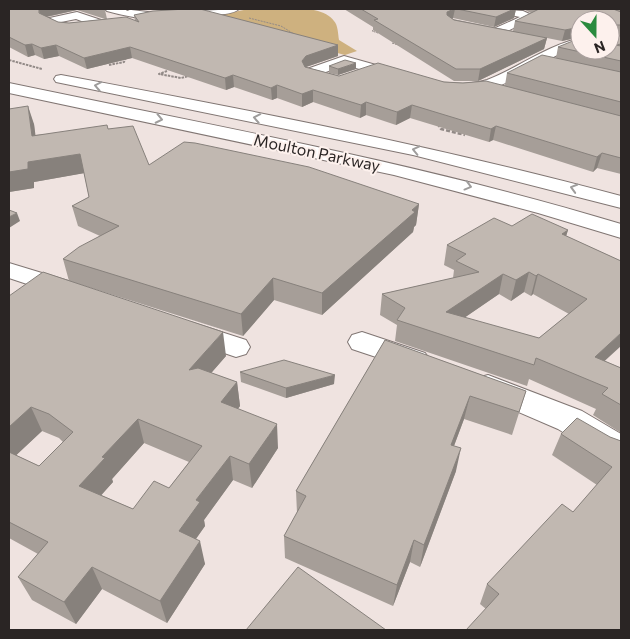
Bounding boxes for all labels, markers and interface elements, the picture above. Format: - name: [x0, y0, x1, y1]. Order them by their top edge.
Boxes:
- north arrow: [570, 10, 620, 60]
- text: N: [592, 38, 608, 57]
- one-way arrow: [93, 82, 102, 92]
- one-way arrow: [155, 113, 164, 124]
- one-way arrow: [253, 113, 262, 124]
- street label: Moulton Parkway: [252, 129, 382, 175]
- one-way arrow: [412, 145, 421, 156]
- one-way arrow: [464, 181, 472, 191]
- one-way arrow: [571, 184, 579, 194]

